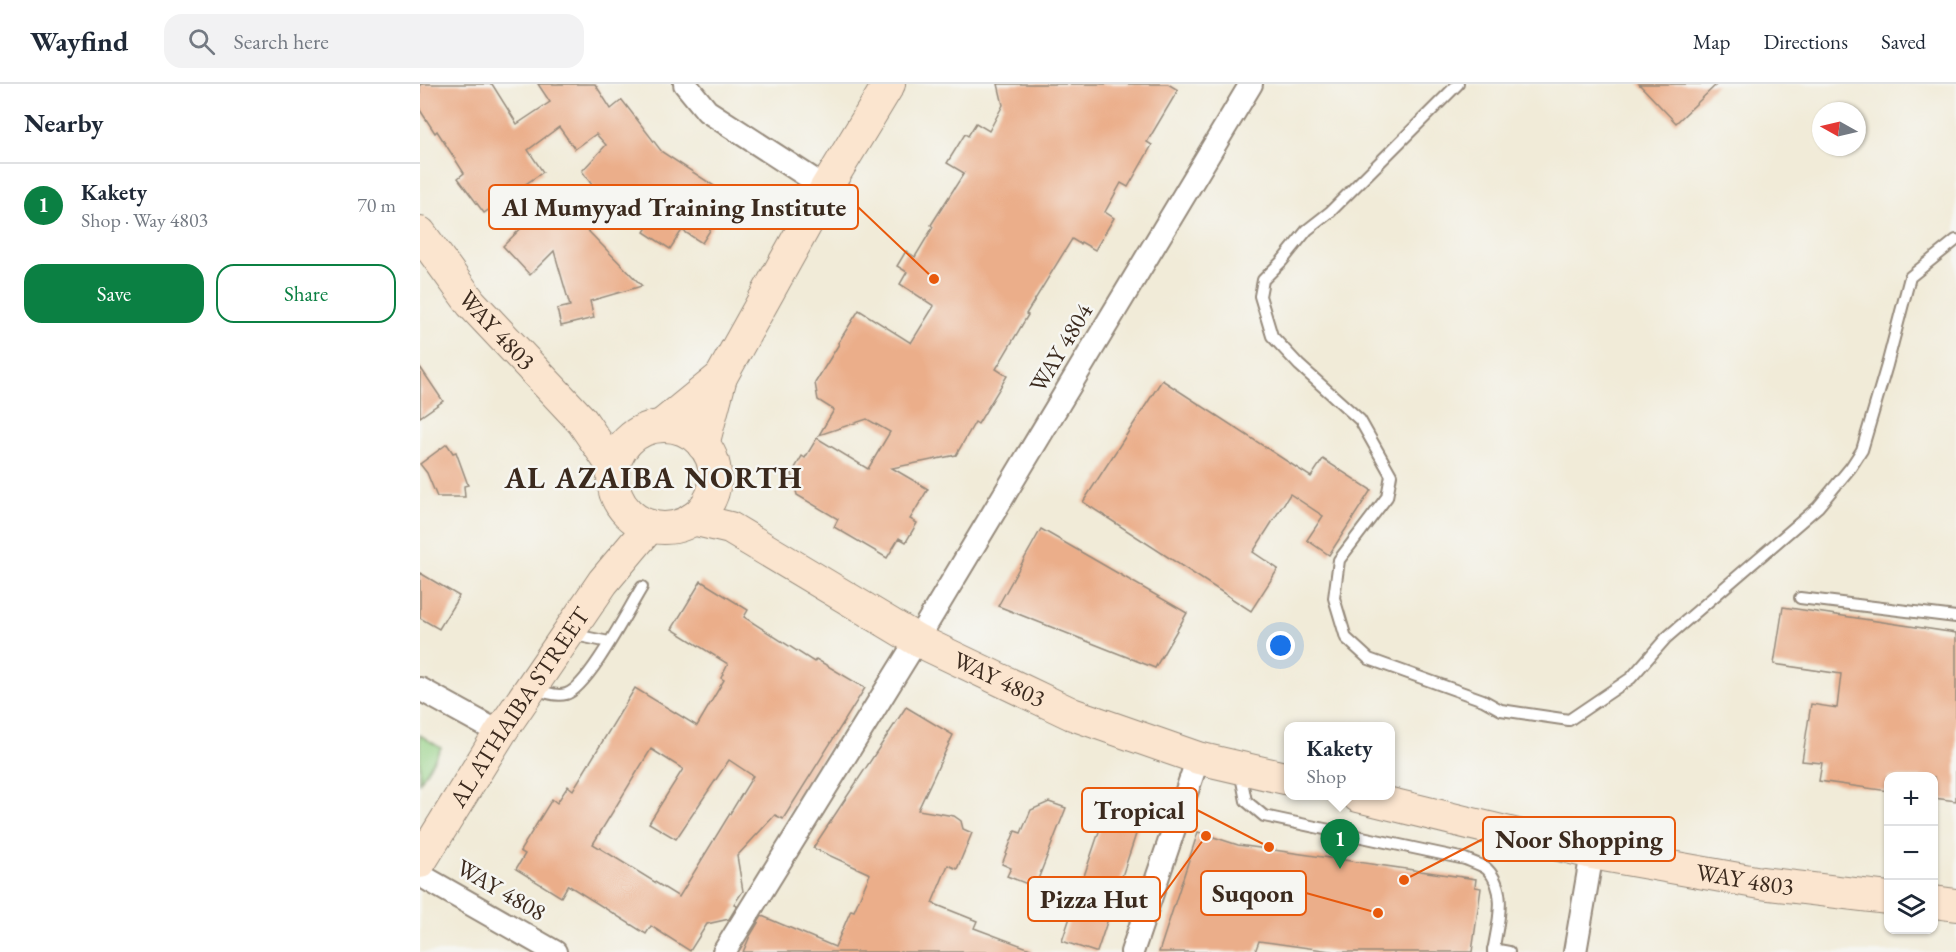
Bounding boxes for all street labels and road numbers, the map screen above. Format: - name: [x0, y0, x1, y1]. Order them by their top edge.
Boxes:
- street label: WAY 4803: [452, 284, 542, 376]
- street label: WAY 4804: [1022, 297, 1099, 398]
- street label: AL ATHAIBA STREET: [441, 600, 597, 813]
- street label: WAY 4803: [948, 644, 1050, 714]
- street label: WAY 4808: [451, 852, 552, 928]
- street label: WAY 4803: [1694, 856, 1795, 902]

